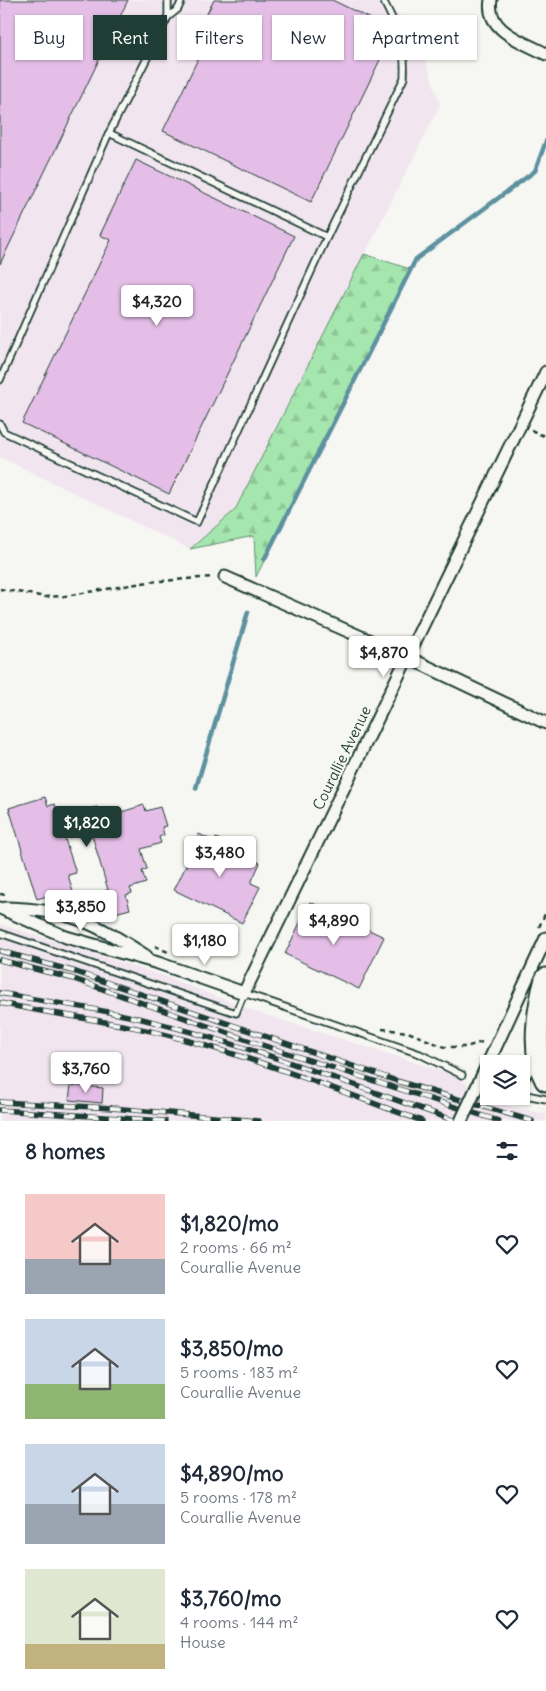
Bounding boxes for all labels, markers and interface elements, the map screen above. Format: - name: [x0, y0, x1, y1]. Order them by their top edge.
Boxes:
- chip: Buy: [15, 15, 83, 60]
- chip: Rent: [93, 15, 167, 60]
- chip: Filters: [177, 15, 262, 60]
- chip: New: [272, 15, 344, 60]
- chip: Apartment: [354, 15, 477, 60]
- pin: $4,320: [116, 284, 198, 327]
- text: $4,320: [132, 291, 182, 311]
- pin: $4,870: [343, 636, 425, 678]
- text: $4,870: [359, 642, 409, 662]
- street label: Courallie Avenue: [308, 703, 375, 813]
- pin: $1,820: [46, 806, 128, 848]
- text: $1,820: [64, 812, 110, 832]
- pin: $3,480: [179, 836, 261, 878]
- text: $3,480: [195, 842, 245, 862]
- pin: $3,850: [40, 890, 122, 932]
- text: $3,850: [56, 896, 106, 916]
- pin: $4,890: [293, 904, 375, 946]
- text: $4,890: [309, 910, 359, 930]
- pin: $1,180: [164, 924, 246, 966]
- text: $1,180: [183, 930, 227, 950]
- pin: $3,760: [45, 1052, 127, 1094]
- map controls: [480, 1055, 530, 1105]
- button: layers: [480, 1055, 530, 1105]
- text: $3,760: [62, 1058, 110, 1078]
- icon: filters: [493, 1137, 521, 1165]
- text: 8 homes: [25, 1138, 105, 1165]
- text: $1,820/mo: [180, 1210, 279, 1237]
- icon: home: [65, 1214, 125, 1274]
- icon: heart: [493, 1230, 521, 1258]
- text: 2 rooms · 66 m²: [180, 1237, 292, 1257]
- text: Courallie Avenue: [180, 1257, 301, 1277]
- text: $3,850/mo: [180, 1335, 283, 1362]
- icon: home: [65, 1339, 125, 1399]
- icon: heart: [493, 1355, 521, 1383]
- text: 5 rooms · 183 m²: [180, 1362, 298, 1382]
- text: Courallie Avenue: [180, 1382, 301, 1402]
- text: $4,890/mo: [180, 1460, 284, 1487]
- icon: home: [65, 1464, 125, 1524]
- icon: heart: [493, 1480, 521, 1508]
- text: 5 rooms · 178 m²: [180, 1487, 297, 1507]
- text: Courallie Avenue: [180, 1507, 301, 1527]
- text: $3,760/mo: [180, 1585, 281, 1612]
- icon: home: [65, 1589, 125, 1649]
- icon: heart: [493, 1605, 521, 1633]
- text: 4 rooms · 144 m²: [180, 1612, 299, 1632]
- text: House: [180, 1632, 226, 1652]

